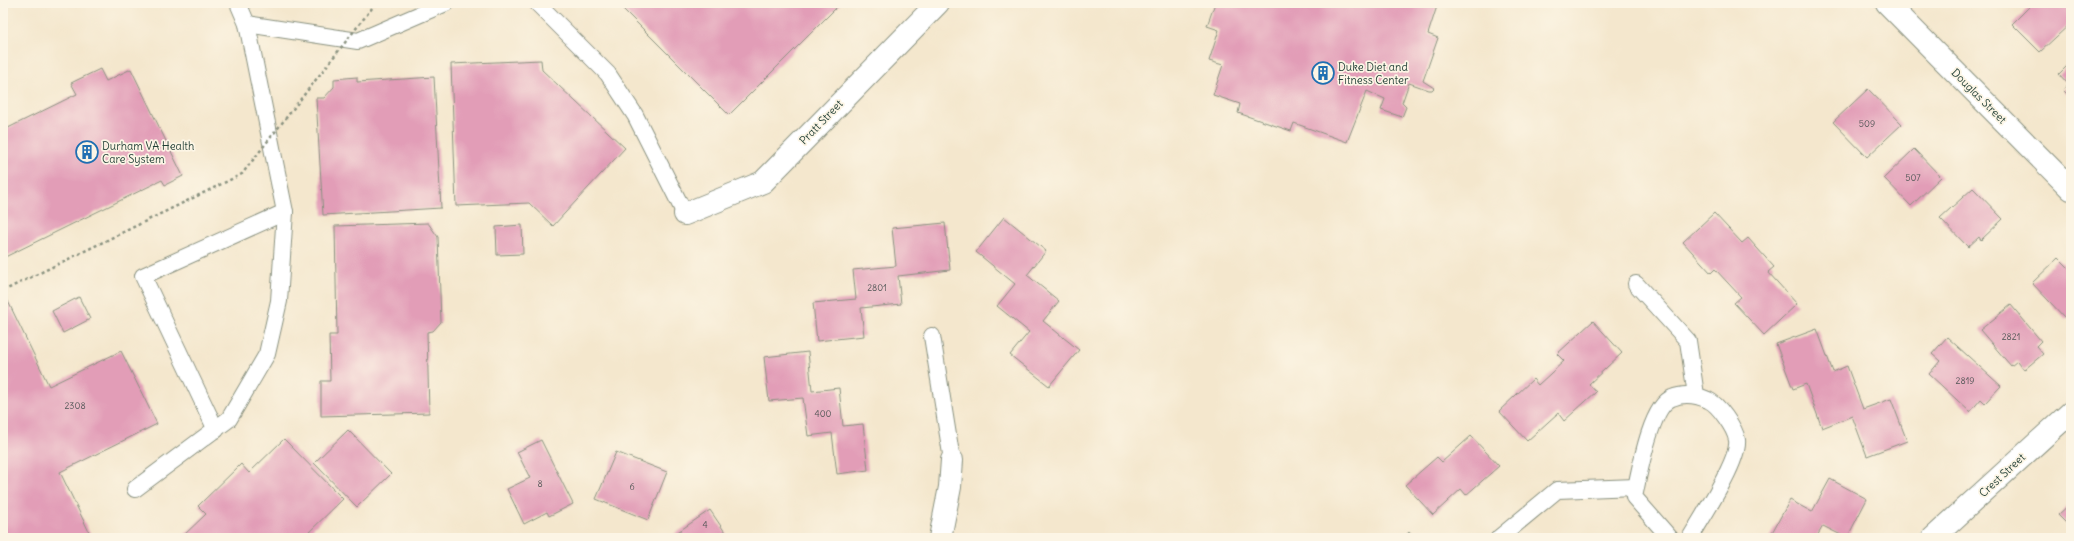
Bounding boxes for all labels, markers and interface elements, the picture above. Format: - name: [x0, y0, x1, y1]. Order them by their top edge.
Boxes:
- building icon: Duke Diet and Fitness Center: [1310, 60, 1336, 86]
- place label: Duke Diet and Fitness Center: [1338, 60, 1409, 87]
- street label: Douglas Street: [1949, 66, 2010, 127]
- street label: Pratt Street: [796, 97, 846, 147]
- house number: 509: [1859, 118, 1875, 129]
- building icon: Durham VA Health Care System: [74, 139, 100, 165]
- place label: Durham VA Health Care System: [102, 139, 194, 166]
- house number: 507: [1905, 172, 1921, 183]
- house number: 2801: [867, 282, 887, 293]
- house number: 2821: [2002, 331, 2020, 342]
- house number: 2819: [1956, 375, 1974, 386]
- house number: 2308: [64, 400, 86, 411]
- house number: 400: [814, 408, 832, 419]
- street label: Crest Street: [1976, 450, 2028, 500]
- house number: 8: [537, 478, 543, 489]
- house number: 6: [629, 481, 635, 492]
- house number: 4: [702, 519, 708, 530]

